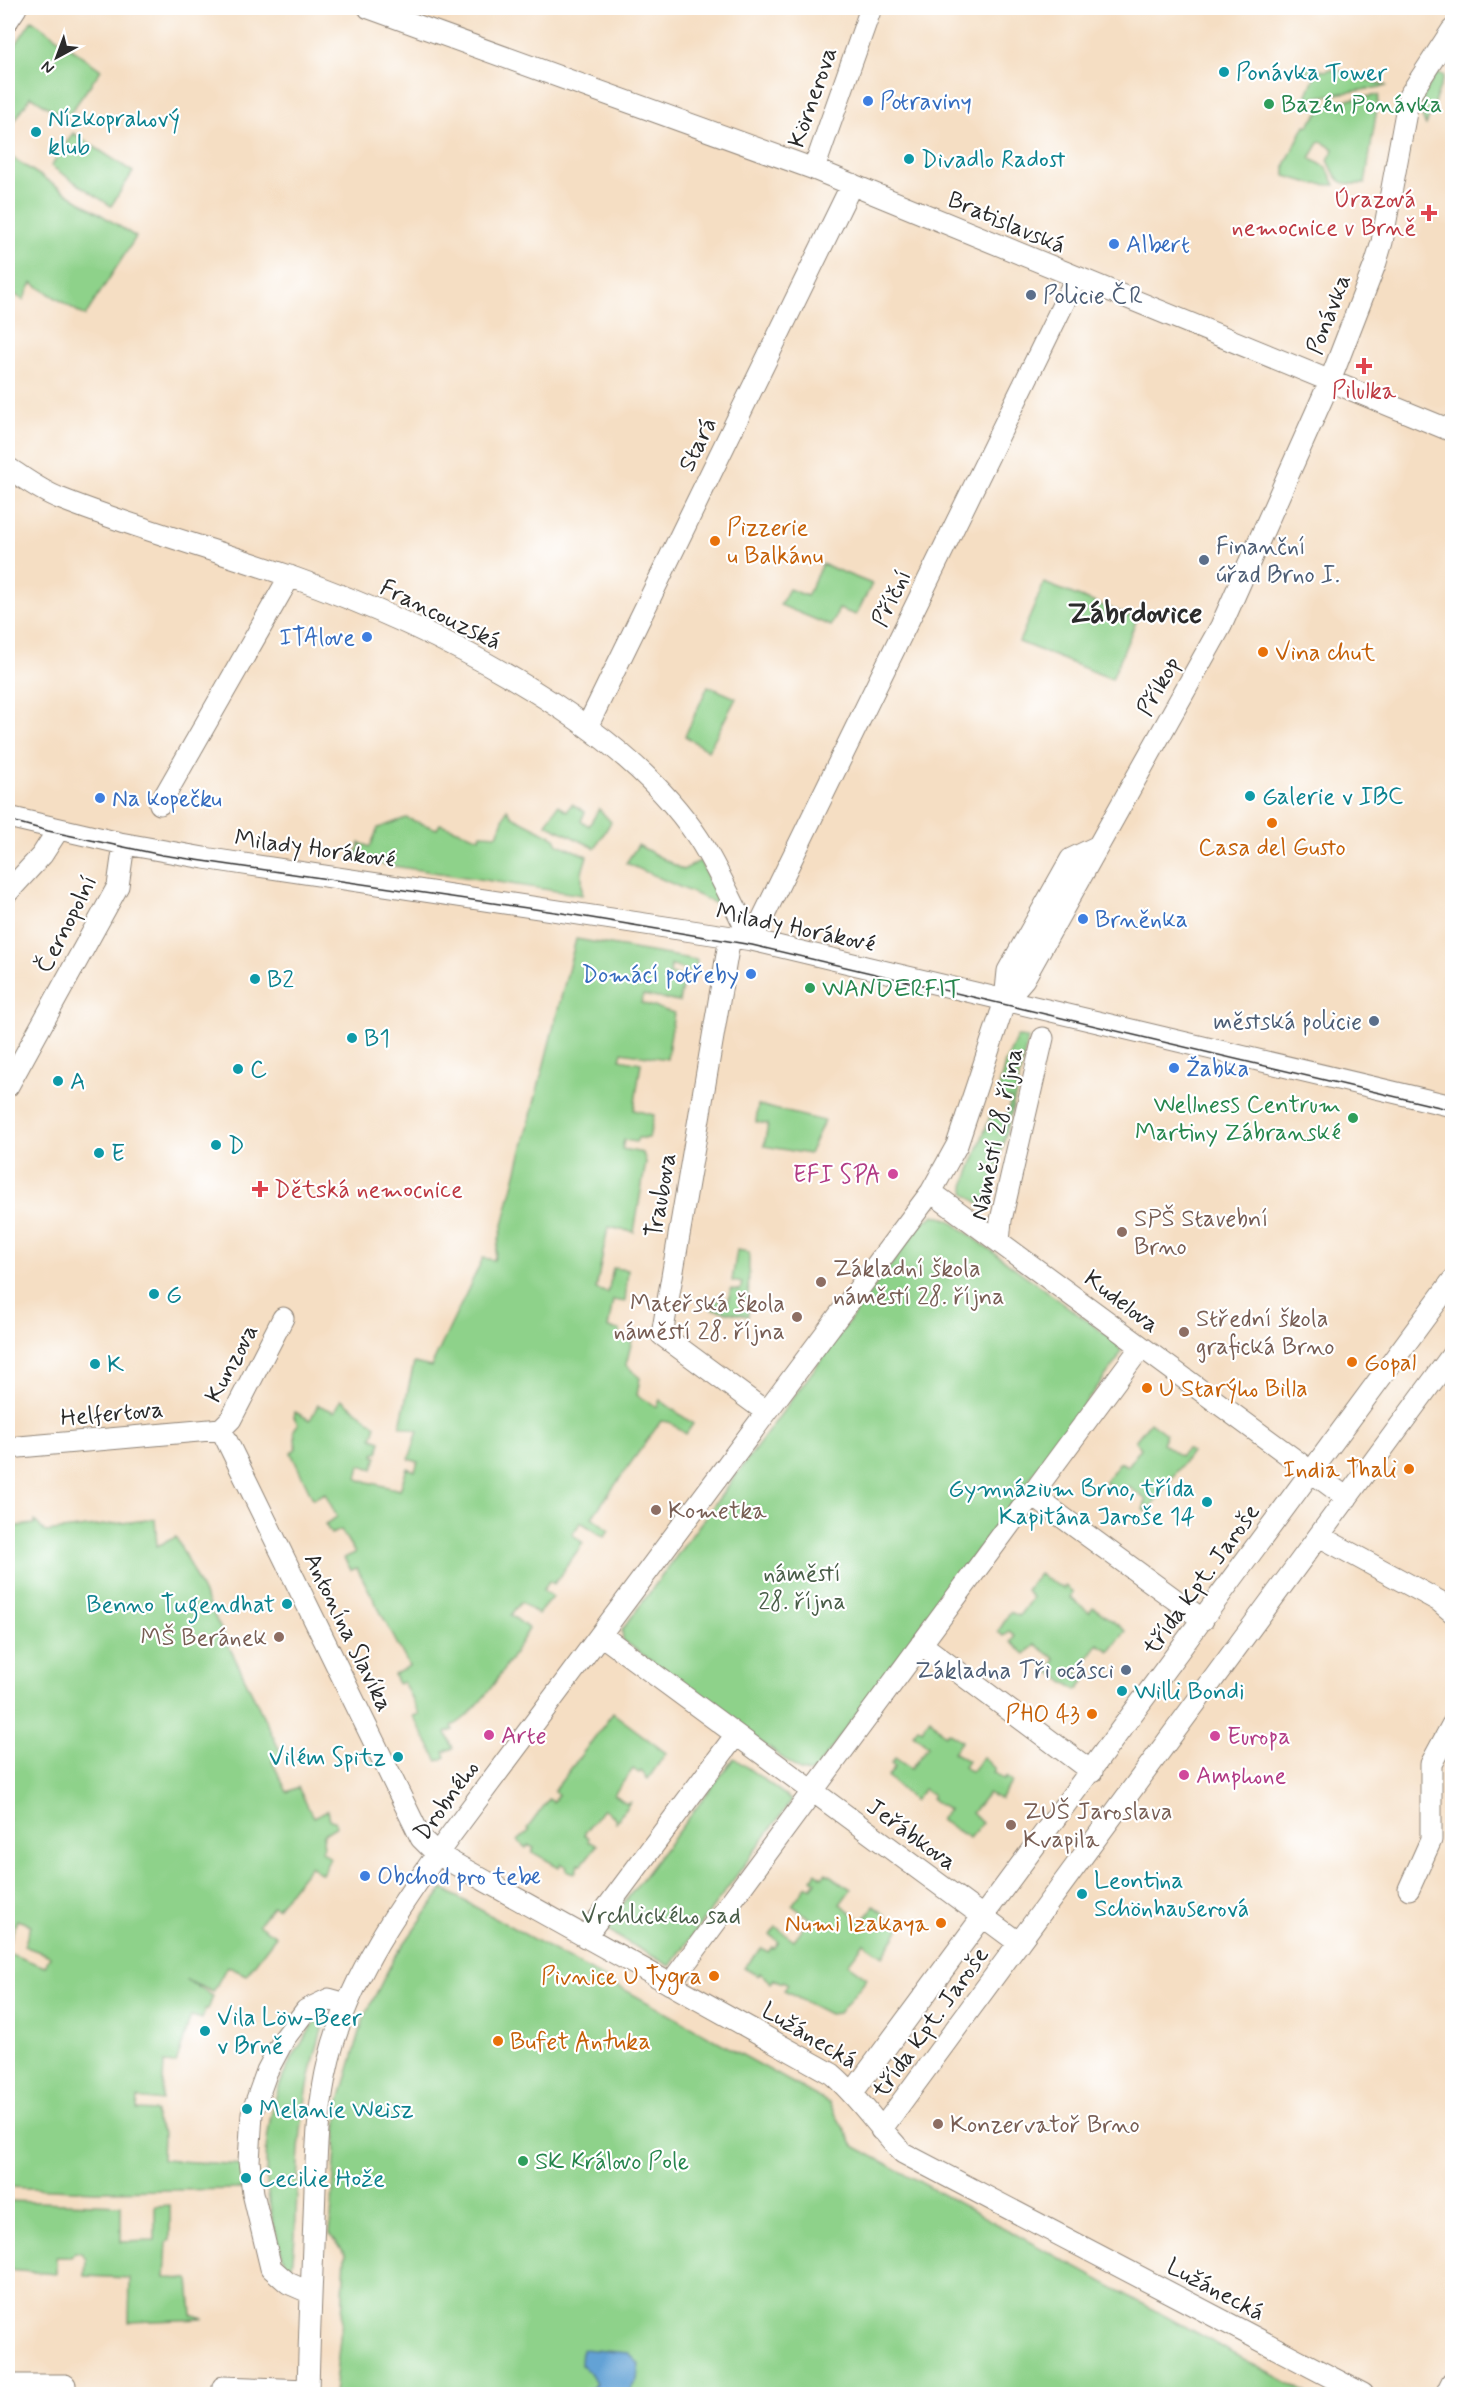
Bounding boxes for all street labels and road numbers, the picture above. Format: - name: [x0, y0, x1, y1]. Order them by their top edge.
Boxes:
- street label: Körnerova: [782, 43, 845, 152]
- street label: Bratislavská: [943, 185, 1070, 262]
- street label: Ponávka: [1300, 270, 1359, 359]
- street label: Stará: [672, 412, 725, 477]
- street label: Příční: [865, 565, 919, 632]
- street label: Francouzská: [375, 573, 506, 658]
- street label: Příkop: [1130, 651, 1188, 722]
- street label: Milady Horákové: [232, 823, 397, 876]
- street label: Černopolní: [29, 870, 105, 979]
- street label: Milady Horákové: [713, 896, 878, 961]
- street label: Náměstí 28. října: [964, 1045, 1031, 1223]
- street label: Traubova: [639, 1150, 684, 1240]
- street label: Kudelova: [1077, 1264, 1165, 1341]
- street label: Kunzova: [199, 1319, 266, 1409]
- street label: Helfertova: [59, 1395, 165, 1434]
- street label: třída Kpt. Jaroše: [1136, 1498, 1268, 1662]
- street label: Antonína Slavíka: [296, 1548, 399, 1717]
- street label: Drobného: [408, 1755, 487, 1847]
- street label: Jeřábkova: [860, 1792, 962, 1878]
- street label: třída Kpt. Jaroše: [865, 1941, 997, 2105]
- street label: Lužánecká: [756, 1996, 863, 2077]
- street label: Lužánecká: [1161, 2252, 1270, 2329]

